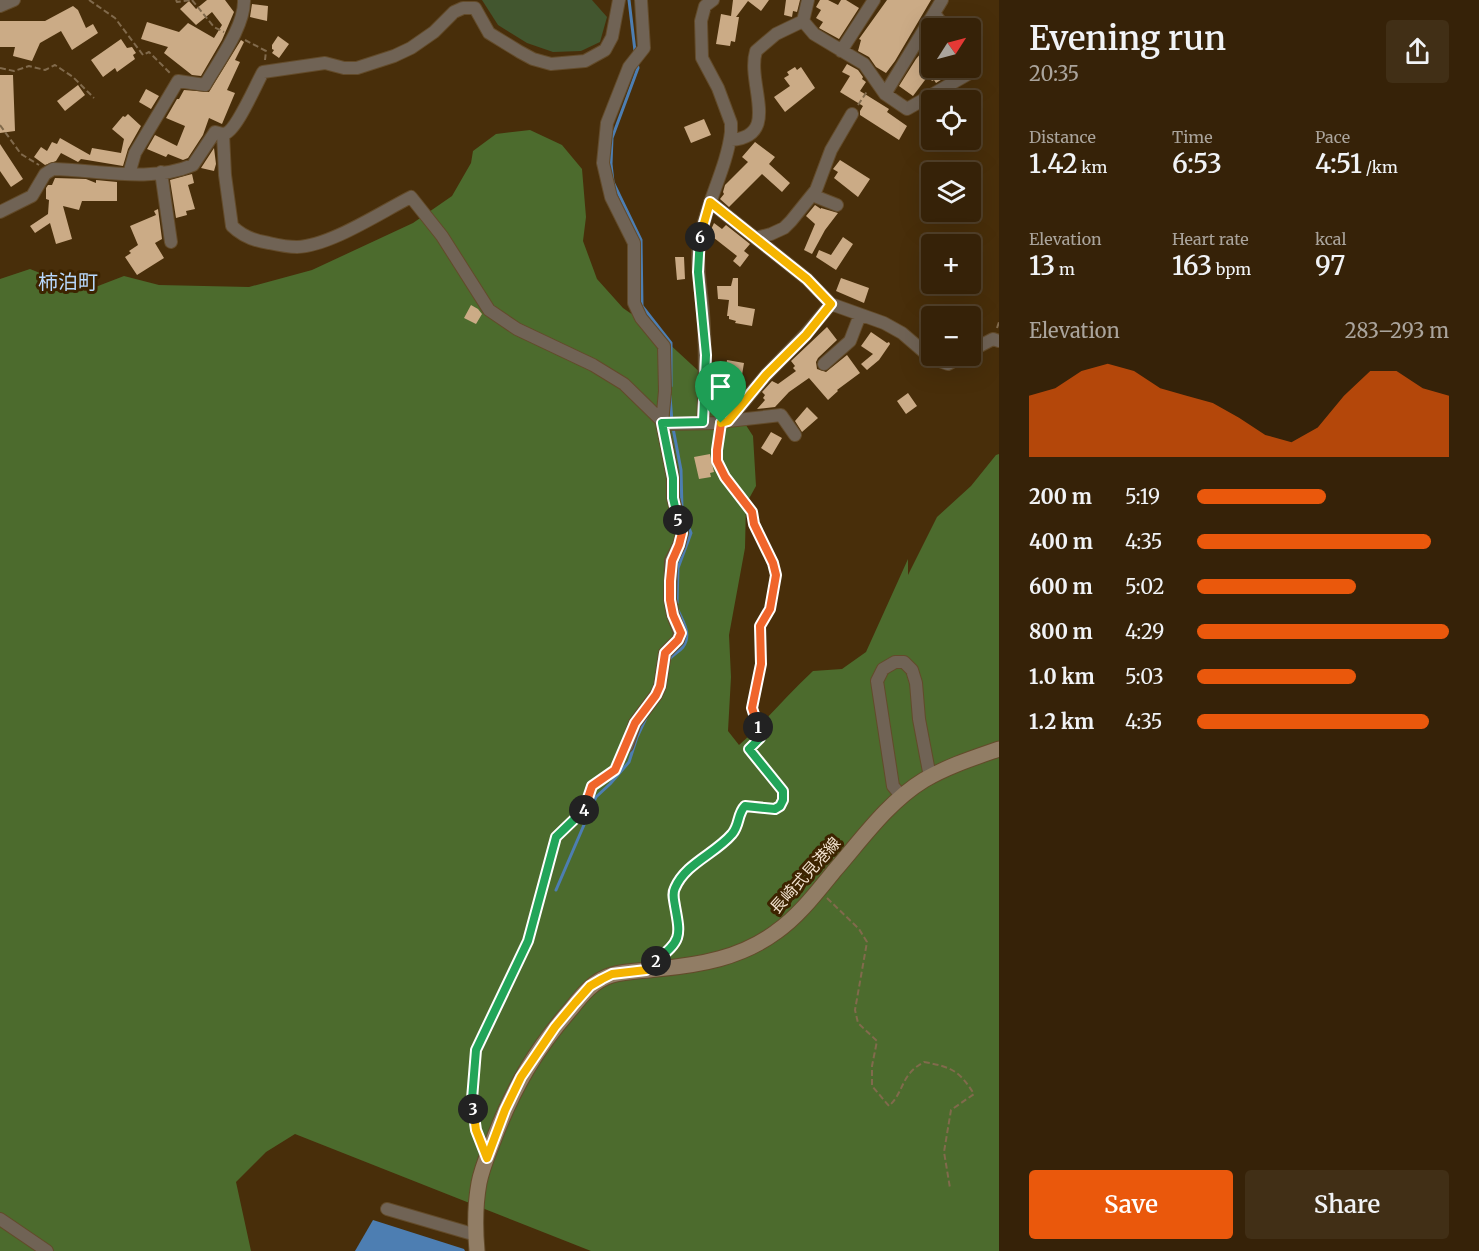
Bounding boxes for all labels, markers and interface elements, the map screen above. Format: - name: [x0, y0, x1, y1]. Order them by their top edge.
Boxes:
- north arrow: [921, 18, 981, 78]
- map controls: [921, 18, 981, 366]
- text: Evening run: [1029, 18, 1226, 59]
- button: share: [1386, 20, 1449, 83]
- text: 20:35: [1029, 61, 1079, 86]
- button: locate: [921, 90, 981, 150]
- text: Distance: [1029, 127, 1096, 147]
- text: Time: [1172, 127, 1213, 147]
- text: Pace: [1315, 127, 1350, 147]
- text: 1.42: [1029, 147, 1078, 180]
- text: 6:53: [1172, 147, 1222, 180]
- text: 4:51: [1315, 147, 1362, 180]
- text: km: [1078, 157, 1107, 177]
- text: /km: [1362, 157, 1398, 177]
- button: layers: [921, 162, 981, 222]
- pin: 6: [685, 222, 715, 252]
- text: 6: [695, 227, 705, 247]
- text: Elevation: [1029, 229, 1102, 249]
- text: Heart rate: [1172, 229, 1249, 249]
- text: kcal: [1315, 229, 1346, 249]
- button: +: [921, 234, 981, 294]
- text: 13: [1029, 249, 1055, 282]
- text: 163: [1172, 249, 1212, 282]
- text: 97: [1315, 249, 1345, 282]
- text: m: [1055, 259, 1075, 279]
- text: bpm: [1212, 259, 1251, 279]
- district label: 柿泊町: [38, 269, 98, 294]
- button: −: [921, 306, 981, 366]
- text: Elevation: [1029, 318, 1120, 343]
- text: 283–293 m: [1345, 318, 1449, 343]
- pin: [695, 361, 746, 423]
- icon: arrive: [704, 370, 737, 403]
- text: 200 m: [1029, 484, 1092, 509]
- text: 5:19: [1125, 484, 1160, 509]
- pin: 5: [663, 505, 693, 535]
- text: 5: [673, 510, 683, 530]
- text: 400 m: [1029, 529, 1093, 554]
- text: 4:35: [1125, 529, 1163, 554]
- text: 600 m: [1029, 574, 1093, 599]
- text: 5:02: [1125, 574, 1165, 599]
- text: 800 m: [1029, 619, 1093, 644]
- text: 4:29: [1125, 619, 1164, 644]
- text: 1.0 km: [1029, 664, 1095, 689]
- text: 5:03: [1125, 664, 1164, 689]
- text: 1.2 km: [1029, 709, 1094, 734]
- text: 4:35: [1125, 709, 1163, 734]
- pin: 1: [743, 712, 773, 742]
- text: 1: [754, 717, 762, 737]
- pin: 4: [569, 795, 599, 825]
- text: 4: [579, 800, 589, 820]
- street label: 長崎式見港線: [765, 833, 845, 917]
- pin: 2: [641, 946, 671, 976]
- text: 2: [651, 951, 661, 971]
- pin: 3: [458, 1094, 488, 1124]
- text: 3: [468, 1099, 478, 1119]
- button: Save: [1029, 1170, 1233, 1239]
- button: Share: [1245, 1170, 1449, 1239]

